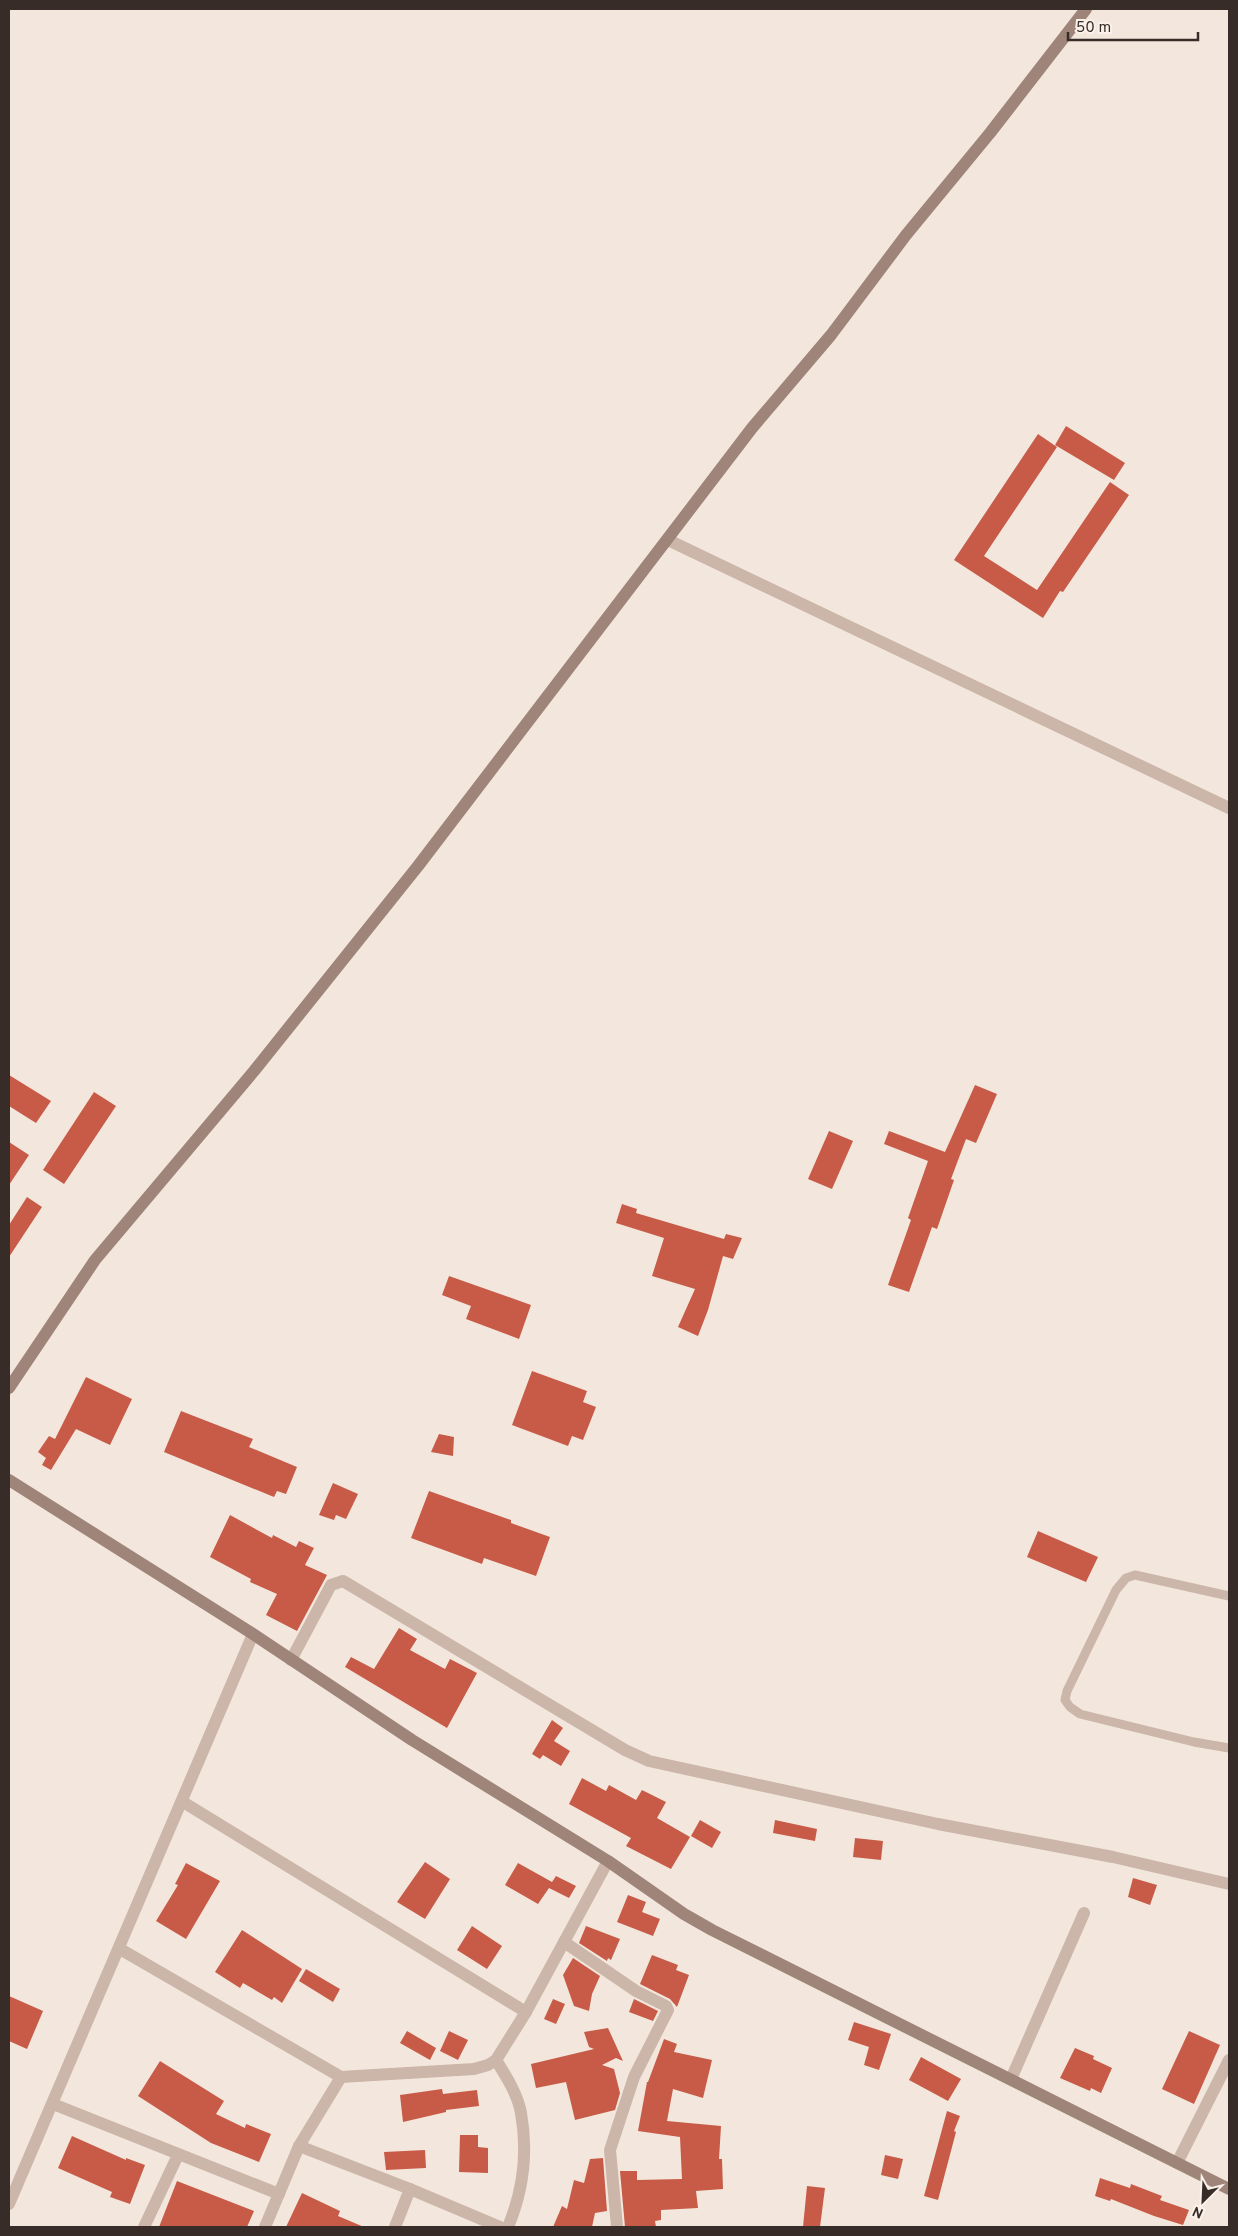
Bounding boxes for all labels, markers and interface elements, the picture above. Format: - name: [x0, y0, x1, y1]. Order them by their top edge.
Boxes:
- scale bar: [1068, 10, 1198, 42]
- text: 50 m: [1076, 19, 1111, 38]
- north arrow: [1178, 2176, 1228, 2226]
- text: N: [1190, 2202, 1206, 2221]

